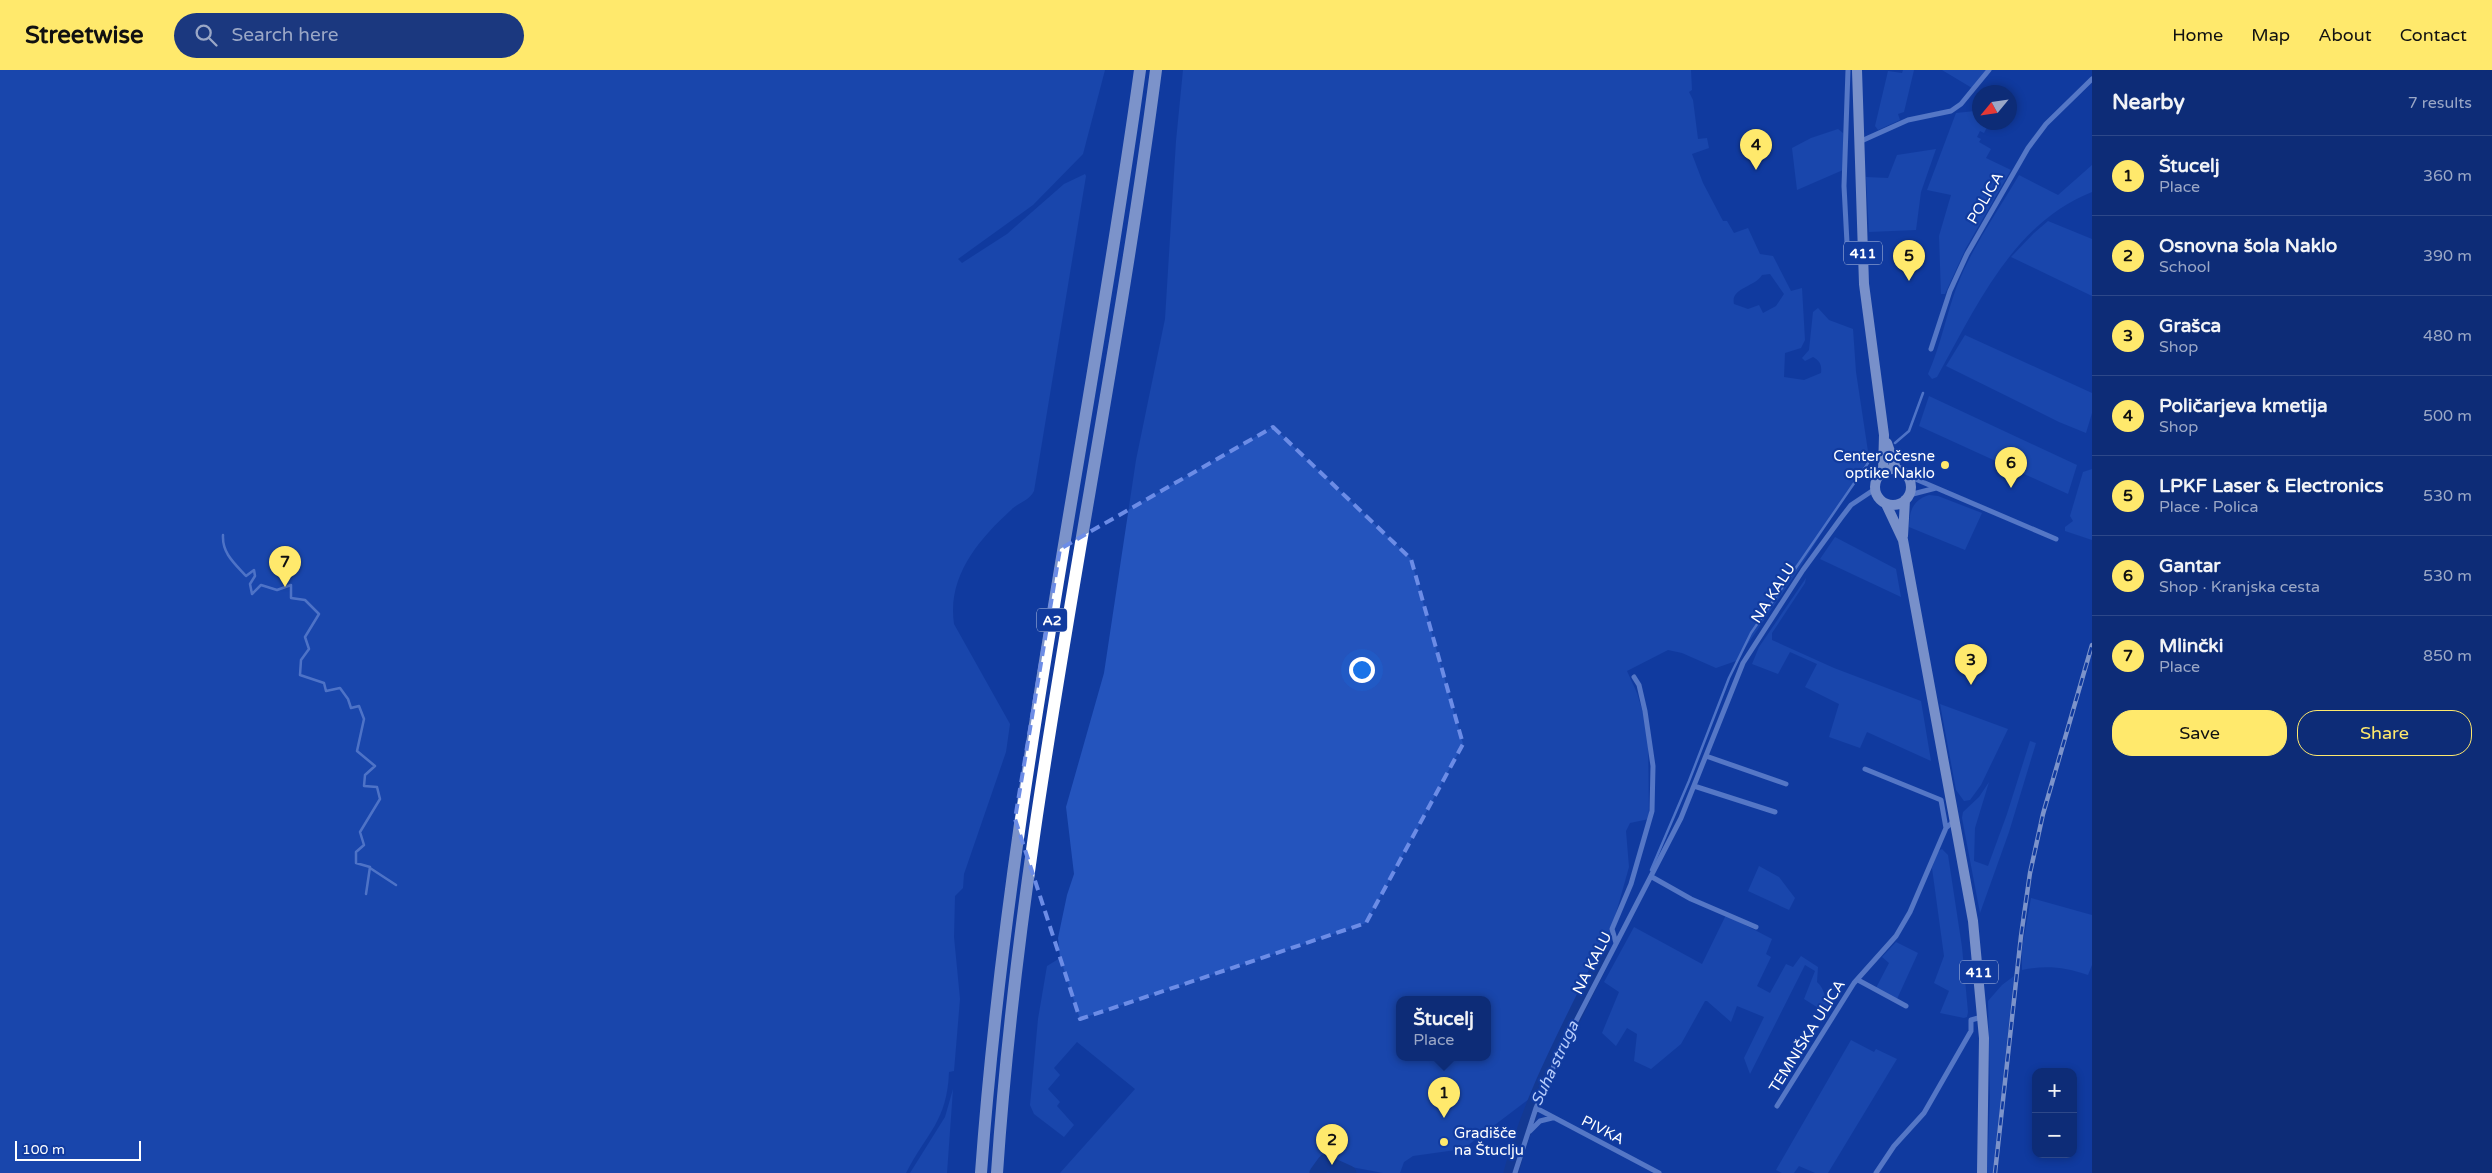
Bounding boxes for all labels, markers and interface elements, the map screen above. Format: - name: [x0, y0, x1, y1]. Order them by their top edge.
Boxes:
- search box: [174, 13, 524, 58]
- text: Streetwise: [25, 21, 144, 50]
- icon: search: [192, 21, 220, 49]
- text: Search here: [232, 24, 338, 46]
- text: Home: [2172, 24, 2223, 46]
- text: Map: [2251, 24, 2290, 46]
- text: About: [2318, 24, 2372, 46]
- text: Contact: [2400, 24, 2467, 46]
- north arrow: [1972, 85, 2017, 130]
- text: Nearby: [2112, 90, 2185, 115]
- text: 7 results: [2408, 93, 2472, 113]
- pin: 4: [1740, 129, 1772, 170]
- text: Štucelj: [2159, 155, 2219, 177]
- text: 1: [2123, 166, 2133, 186]
- text: 360 m: [2423, 166, 2472, 186]
- street label: POLICA: [1963, 169, 2007, 227]
- text: Place: [2159, 177, 2200, 197]
- text: Osnovna šola Naklo: [2159, 235, 2337, 257]
- pin: 5: [1893, 240, 1925, 281]
- road number: 411: [1844, 242, 1882, 264]
- text: 2: [2123, 246, 2133, 266]
- text: 390 m: [2423, 246, 2472, 266]
- text: School: [2159, 257, 2211, 277]
- text: Grašca: [2159, 315, 2221, 337]
- text: 3: [2123, 326, 2133, 346]
- text: 480 m: [2423, 326, 2472, 346]
- text: Shop: [2159, 337, 2198, 357]
- text: Poličarjeva kmetija: [2159, 395, 2328, 417]
- text: 4: [2123, 406, 2133, 426]
- text: 500 m: [2423, 406, 2472, 426]
- text: Shop: [2159, 417, 2198, 437]
- place label: Center očesne optike Naklo: [1833, 447, 1935, 482]
- pin: 6: [1995, 447, 2027, 488]
- marker: Center očesne optike Naklo: [1939, 459, 1951, 471]
- text: LPKF Laser & Electronics: [2159, 475, 2384, 497]
- text: 5: [2123, 486, 2133, 506]
- text: 530 m: [2423, 486, 2472, 506]
- text: Place · Polica: [2159, 497, 2258, 517]
- pin: 7: [269, 546, 301, 587]
- text: Gantar: [2159, 555, 2221, 577]
- street label: NA KALU: [1747, 560, 1799, 626]
- text: 6: [2123, 566, 2133, 586]
- text: 530 m: [2423, 566, 2472, 586]
- text: Shop · Kranjska cesta: [2159, 577, 2320, 597]
- road number: A2: [1037, 608, 1067, 632]
- text: Mlinčki: [2159, 635, 2223, 657]
- pin: 3: [1955, 644, 1987, 685]
- text: 7: [2123, 646, 2133, 666]
- text: 850 m: [2423, 646, 2472, 666]
- your location: [1349, 657, 1375, 683]
- text: Place: [2159, 657, 2200, 677]
- button: Save: [2112, 710, 2287, 756]
- button: Share: [2297, 710, 2472, 756]
- street label: NA KALU: [1569, 929, 1615, 997]
- road number: 411: [1960, 960, 1998, 984]
- street label: TEMNIŠKA ULICA: [1765, 976, 1849, 1096]
- popup: [1396, 996, 1491, 1061]
- text: Štucelj: [1413, 1008, 1474, 1030]
- water label: Suha struga: [1527, 1017, 1584, 1109]
- text: Place: [1413, 1030, 1454, 1050]
- map controls: [2032, 1068, 2077, 1158]
- button: +: [2032, 1068, 2077, 1113]
- pin: 1: [1428, 1077, 1460, 1118]
- street label: PIVKA: [1579, 1112, 1627, 1148]
- button: −: [2032, 1113, 2077, 1158]
- pin: 2: [1316, 1124, 1348, 1165]
- place label: Gradišče na Štuclju: [1454, 1124, 1524, 1159]
- marker: Gradišče na Štuclju: [1438, 1136, 1450, 1148]
- scale bar: [15, 1138, 141, 1161]
- text: 100 m: [22, 1141, 65, 1158]

